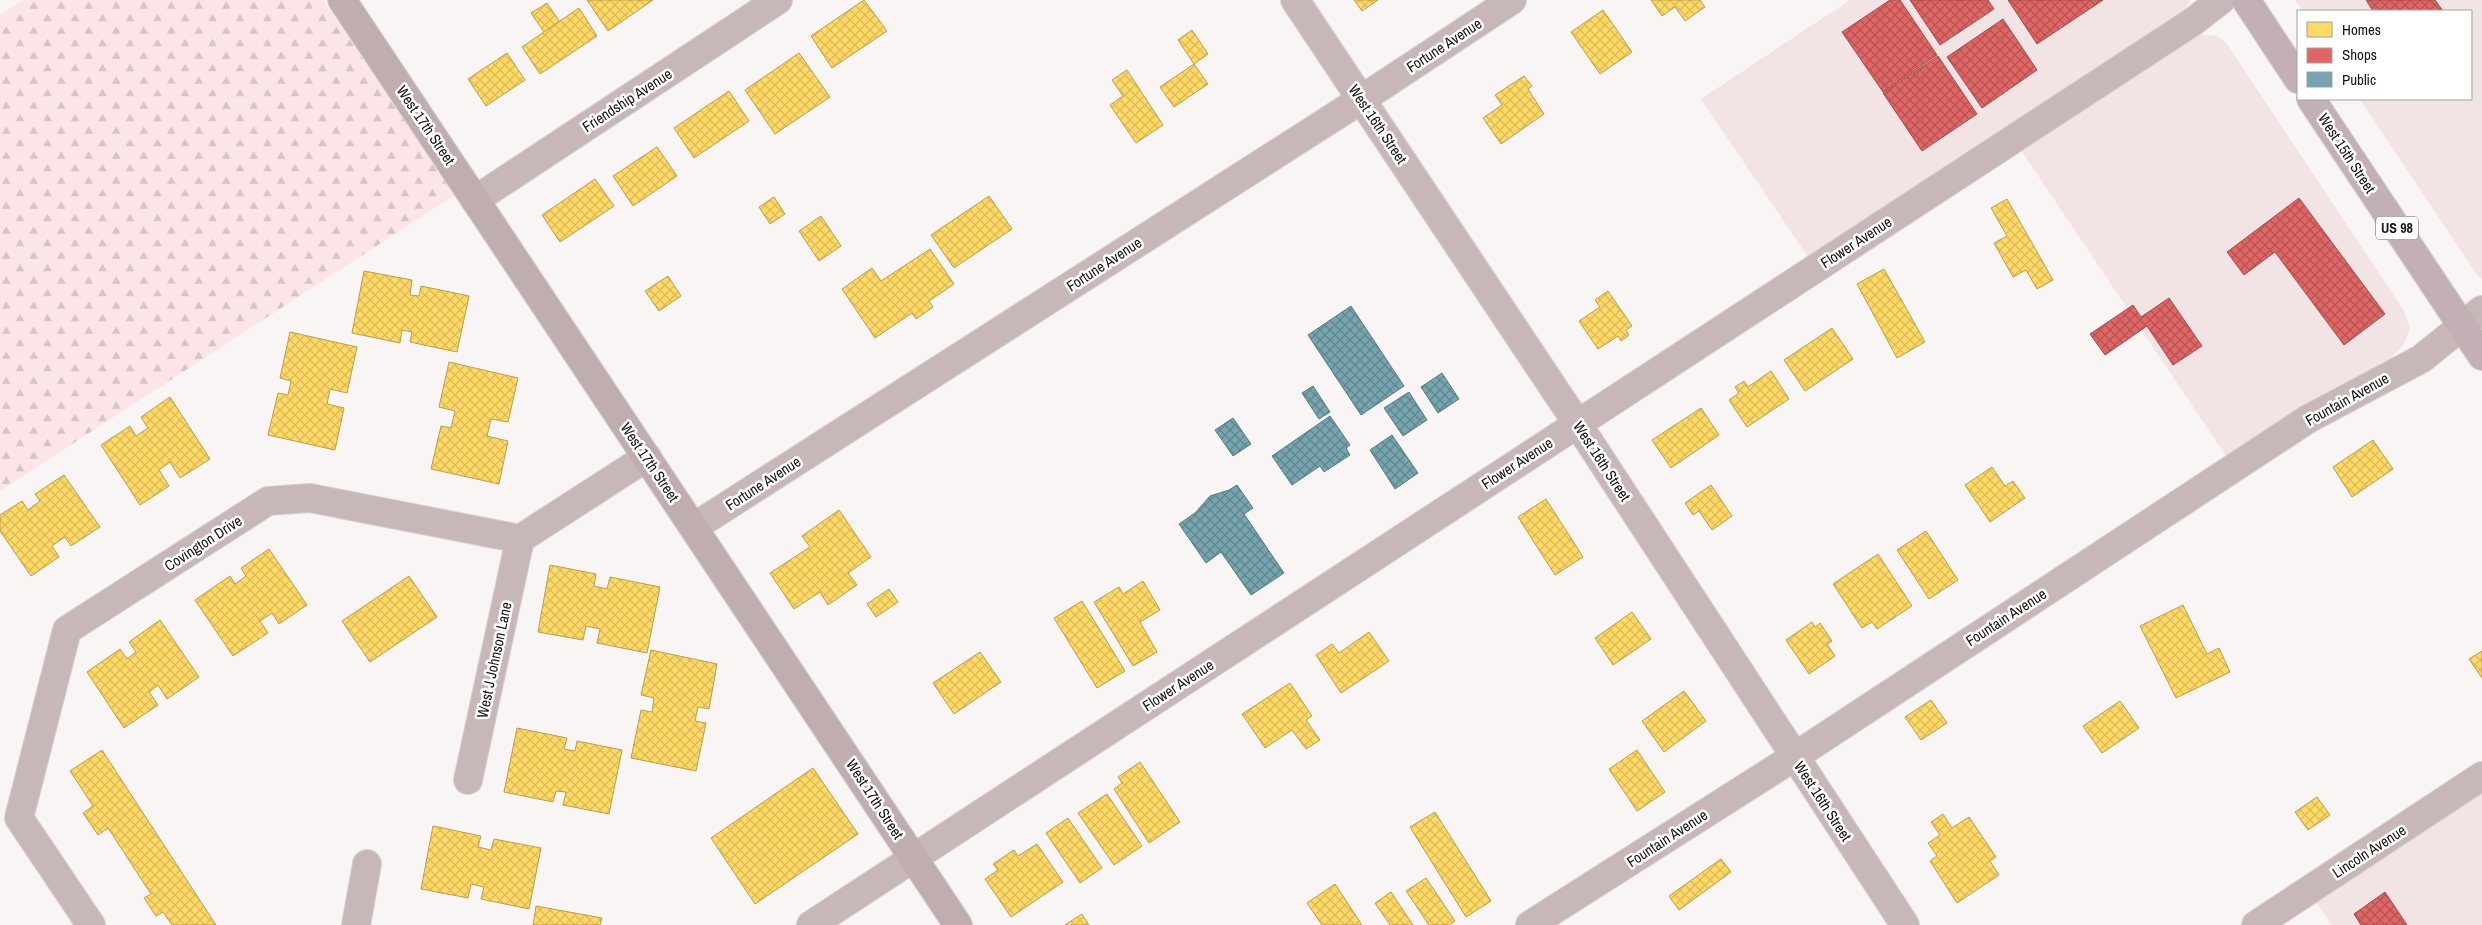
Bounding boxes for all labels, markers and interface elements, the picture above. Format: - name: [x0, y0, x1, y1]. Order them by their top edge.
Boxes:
- legend: [2297, 10, 2472, 100]
- street label: Fortune Avenue: [1402, 13, 1486, 77]
- text: Homes: [2342, 19, 2381, 40]
- text: Shops: [2342, 44, 2377, 65]
- street label: Friendship Avenue: [578, 63, 676, 137]
- text: Public: [2342, 69, 2376, 90]
- street label: West 16th Street: [1344, 80, 1413, 168]
- street label: West 17th Street: [392, 81, 461, 169]
- street label: West 15th Street: [2313, 109, 2381, 198]
- street label: Flower Avenue: [1816, 211, 1896, 273]
- road number: US 98: [2376, 217, 2418, 240]
- street label: Fortune Avenue: [1062, 232, 1146, 296]
- street label: Fountain Avenue: [2302, 367, 2393, 431]
- street label: West 16th Street: [1568, 417, 1636, 506]
- street label: West 17th Street: [616, 418, 685, 506]
- street label: Flower Avenue: [1477, 432, 1557, 494]
- street label: Fortune Avenue: [721, 451, 805, 515]
- street label: Covington Drive: [160, 510, 246, 576]
- street label: Fountain Avenue: [1962, 583, 2051, 651]
- street label: West J Johnson Lane: [471, 600, 517, 720]
- street label: Flower Avenue: [1138, 654, 1218, 716]
- street label: West 17th Street: [841, 755, 909, 844]
- street label: West 16th Street: [1789, 757, 1857, 846]
- street label: Fountain Avenue: [1623, 804, 1712, 872]
- street label: Lincoln Avenue: [2328, 819, 2410, 883]

